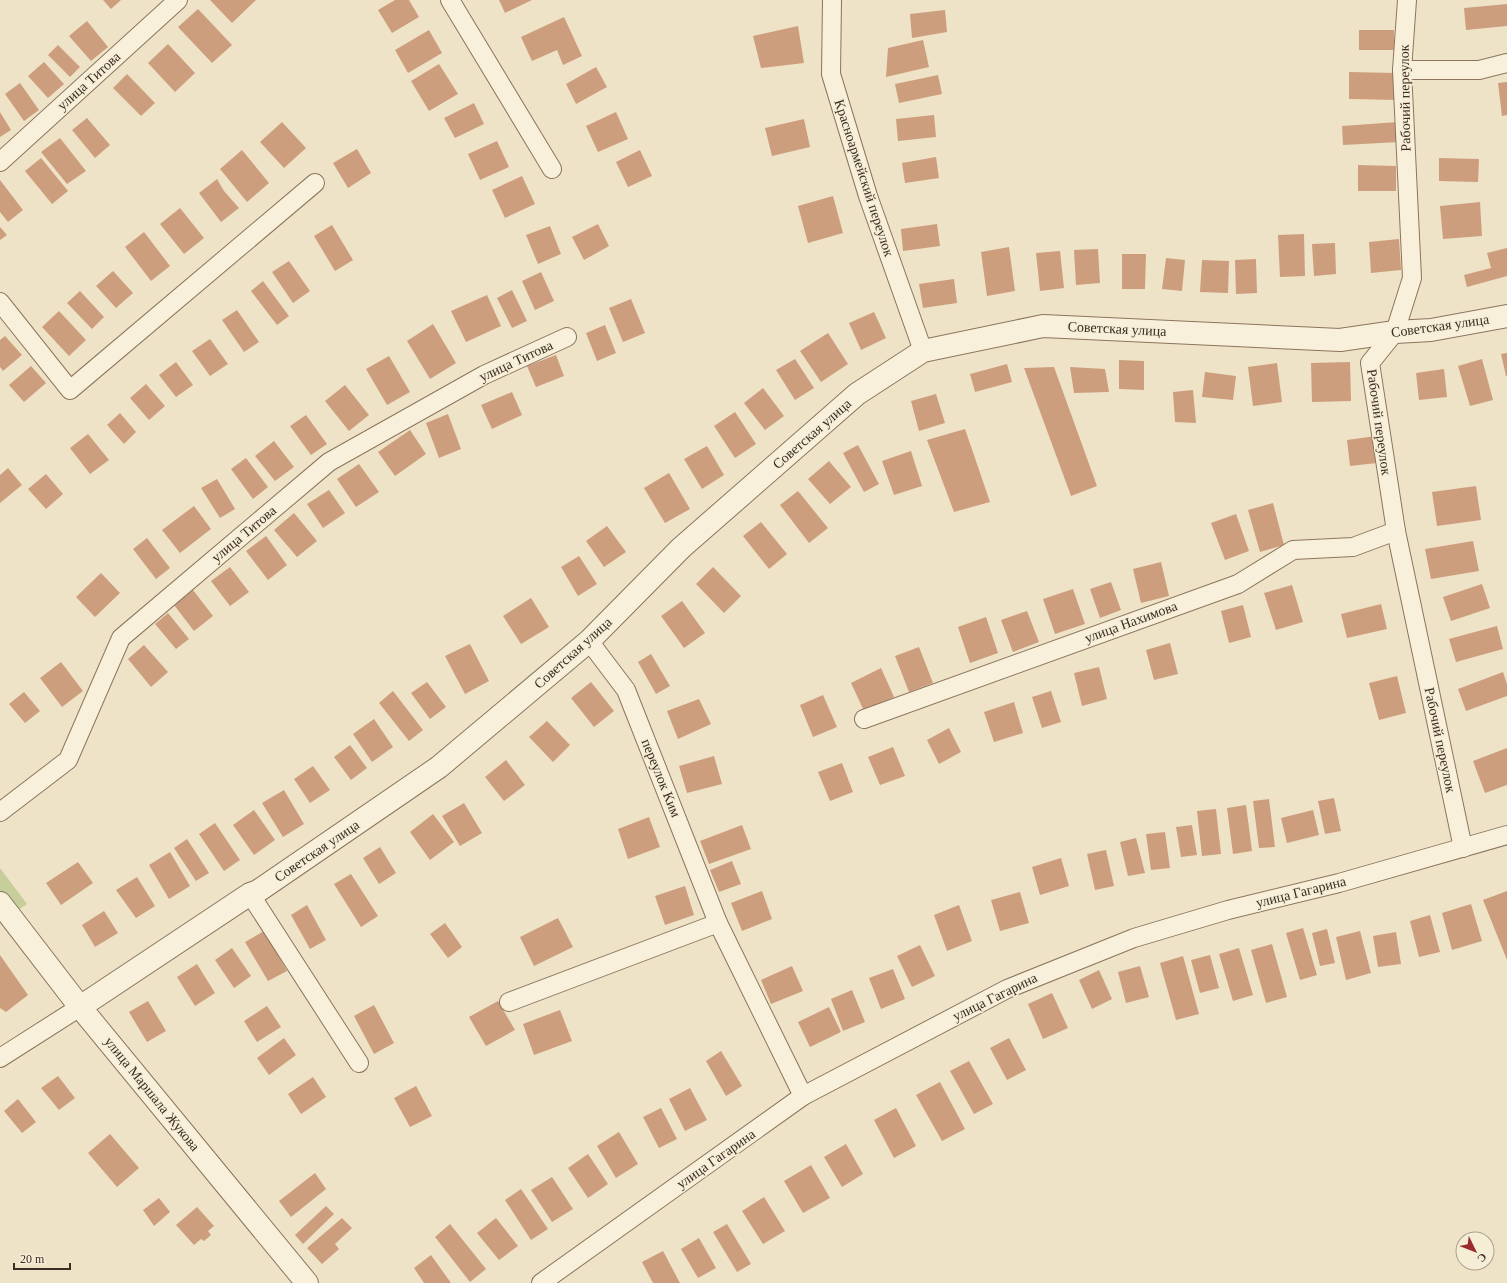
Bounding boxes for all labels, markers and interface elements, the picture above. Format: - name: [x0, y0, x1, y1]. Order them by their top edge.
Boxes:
- street label: Рабочий переулок: [1397, 44, 1413, 152]
- street label: улица Титова: [54, 48, 124, 113]
- street label: Красноармейский переулок: [832, 98, 897, 259]
- street label: Советская улица: [1390, 312, 1491, 340]
- street label: Советская улица: [1067, 319, 1168, 339]
- street label: улица Титова: [477, 337, 556, 385]
- street label: Рабочий переулок: [1364, 368, 1394, 476]
- street label: Советская улица: [770, 395, 855, 472]
- street label: улица Титова: [209, 502, 280, 565]
- street label: улица Нахимова: [1083, 598, 1180, 646]
- street label: Советская улица: [531, 614, 615, 692]
- street label: Рабочий переулок: [1422, 686, 1459, 794]
- street label: переулок Ким: [639, 737, 684, 819]
- street label: Советская улица: [272, 817, 363, 885]
- street label: улица Гагарина: [1254, 873, 1348, 910]
- street label: улица Гагарина: [950, 970, 1040, 1024]
- street label: улица Маршала Жукова: [101, 1034, 203, 1155]
- street label: улица Гагарина: [674, 1126, 759, 1192]
- north arrow: [1455, 1231, 1495, 1271]
- scale bar: [14, 1245, 70, 1271]
- text: С: [1475, 1251, 1489, 1265]
- text: 20 m: [20, 1252, 45, 1266]

